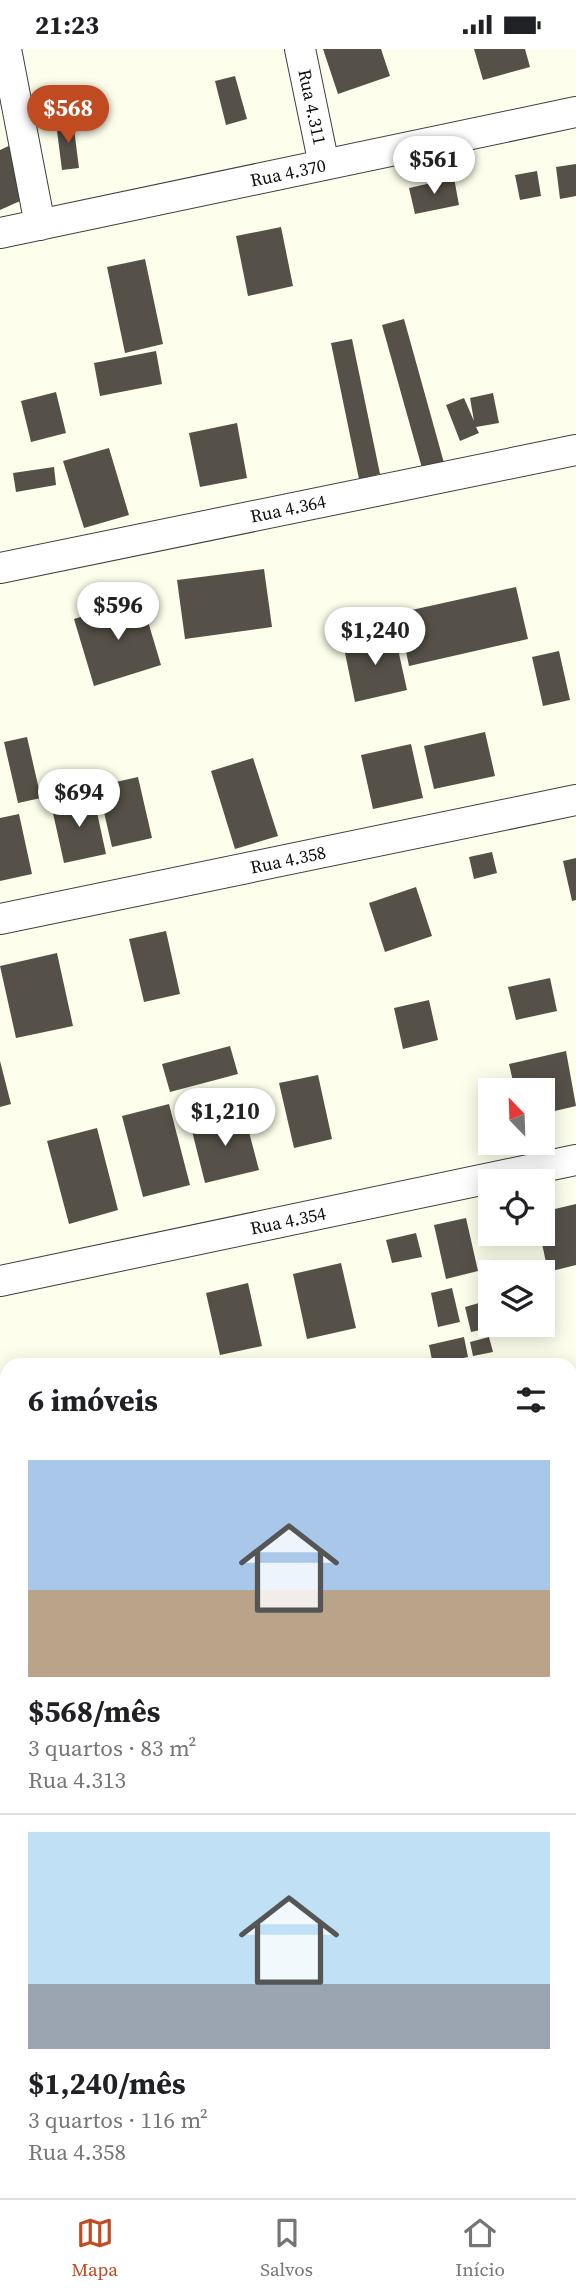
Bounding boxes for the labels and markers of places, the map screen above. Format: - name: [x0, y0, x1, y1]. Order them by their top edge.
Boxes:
- pin: $568: [27, 85, 109, 145]
- pin: $561: [393, 137, 475, 196]
- pin: $596: [77, 583, 159, 642]
- pin: $1,240: [318, 607, 432, 667]
- pin: $694: [38, 769, 120, 829]
- pin: $1,210: [168, 1089, 282, 1148]

